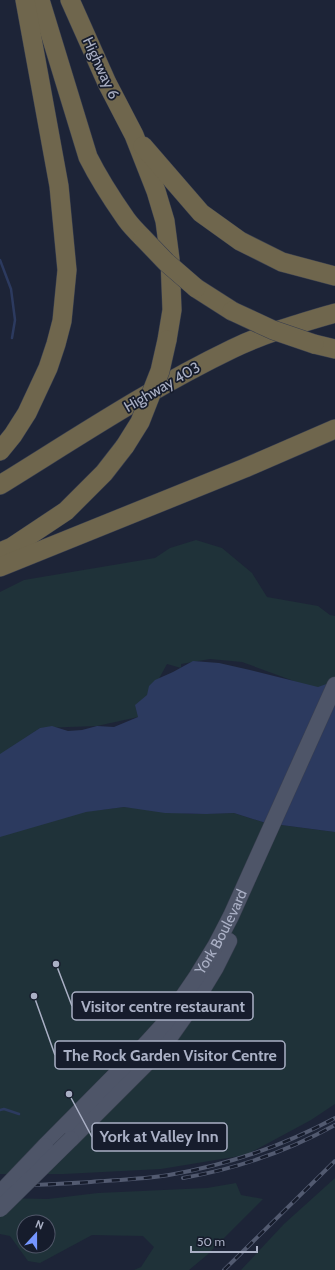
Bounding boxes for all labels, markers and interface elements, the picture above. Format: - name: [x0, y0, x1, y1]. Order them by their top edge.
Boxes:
- street label: Highway 6: [79, 34, 123, 102]
- street label: Highway 403: [121, 358, 203, 416]
- street label: York Boulevard: [191, 887, 251, 979]
- callout: Visitor centre restaurant: [72, 992, 253, 1020]
- text: Visitor centre restaurant: [81, 997, 246, 1016]
- callout: The Rock Garden Visitor Centre: [55, 1041, 285, 1069]
- text: The Rock Garden Visitor Centre: [63, 1046, 277, 1065]
- callout: York at Valley Inn: [92, 1123, 227, 1151]
- text: York at Valley Inn: [99, 1127, 218, 1146]
- north arrow: [16, 1214, 56, 1254]
- text: N: [33, 1217, 46, 1233]
- scale bar: [191, 1228, 257, 1254]
- text: 50 m: [197, 1234, 225, 1249]

